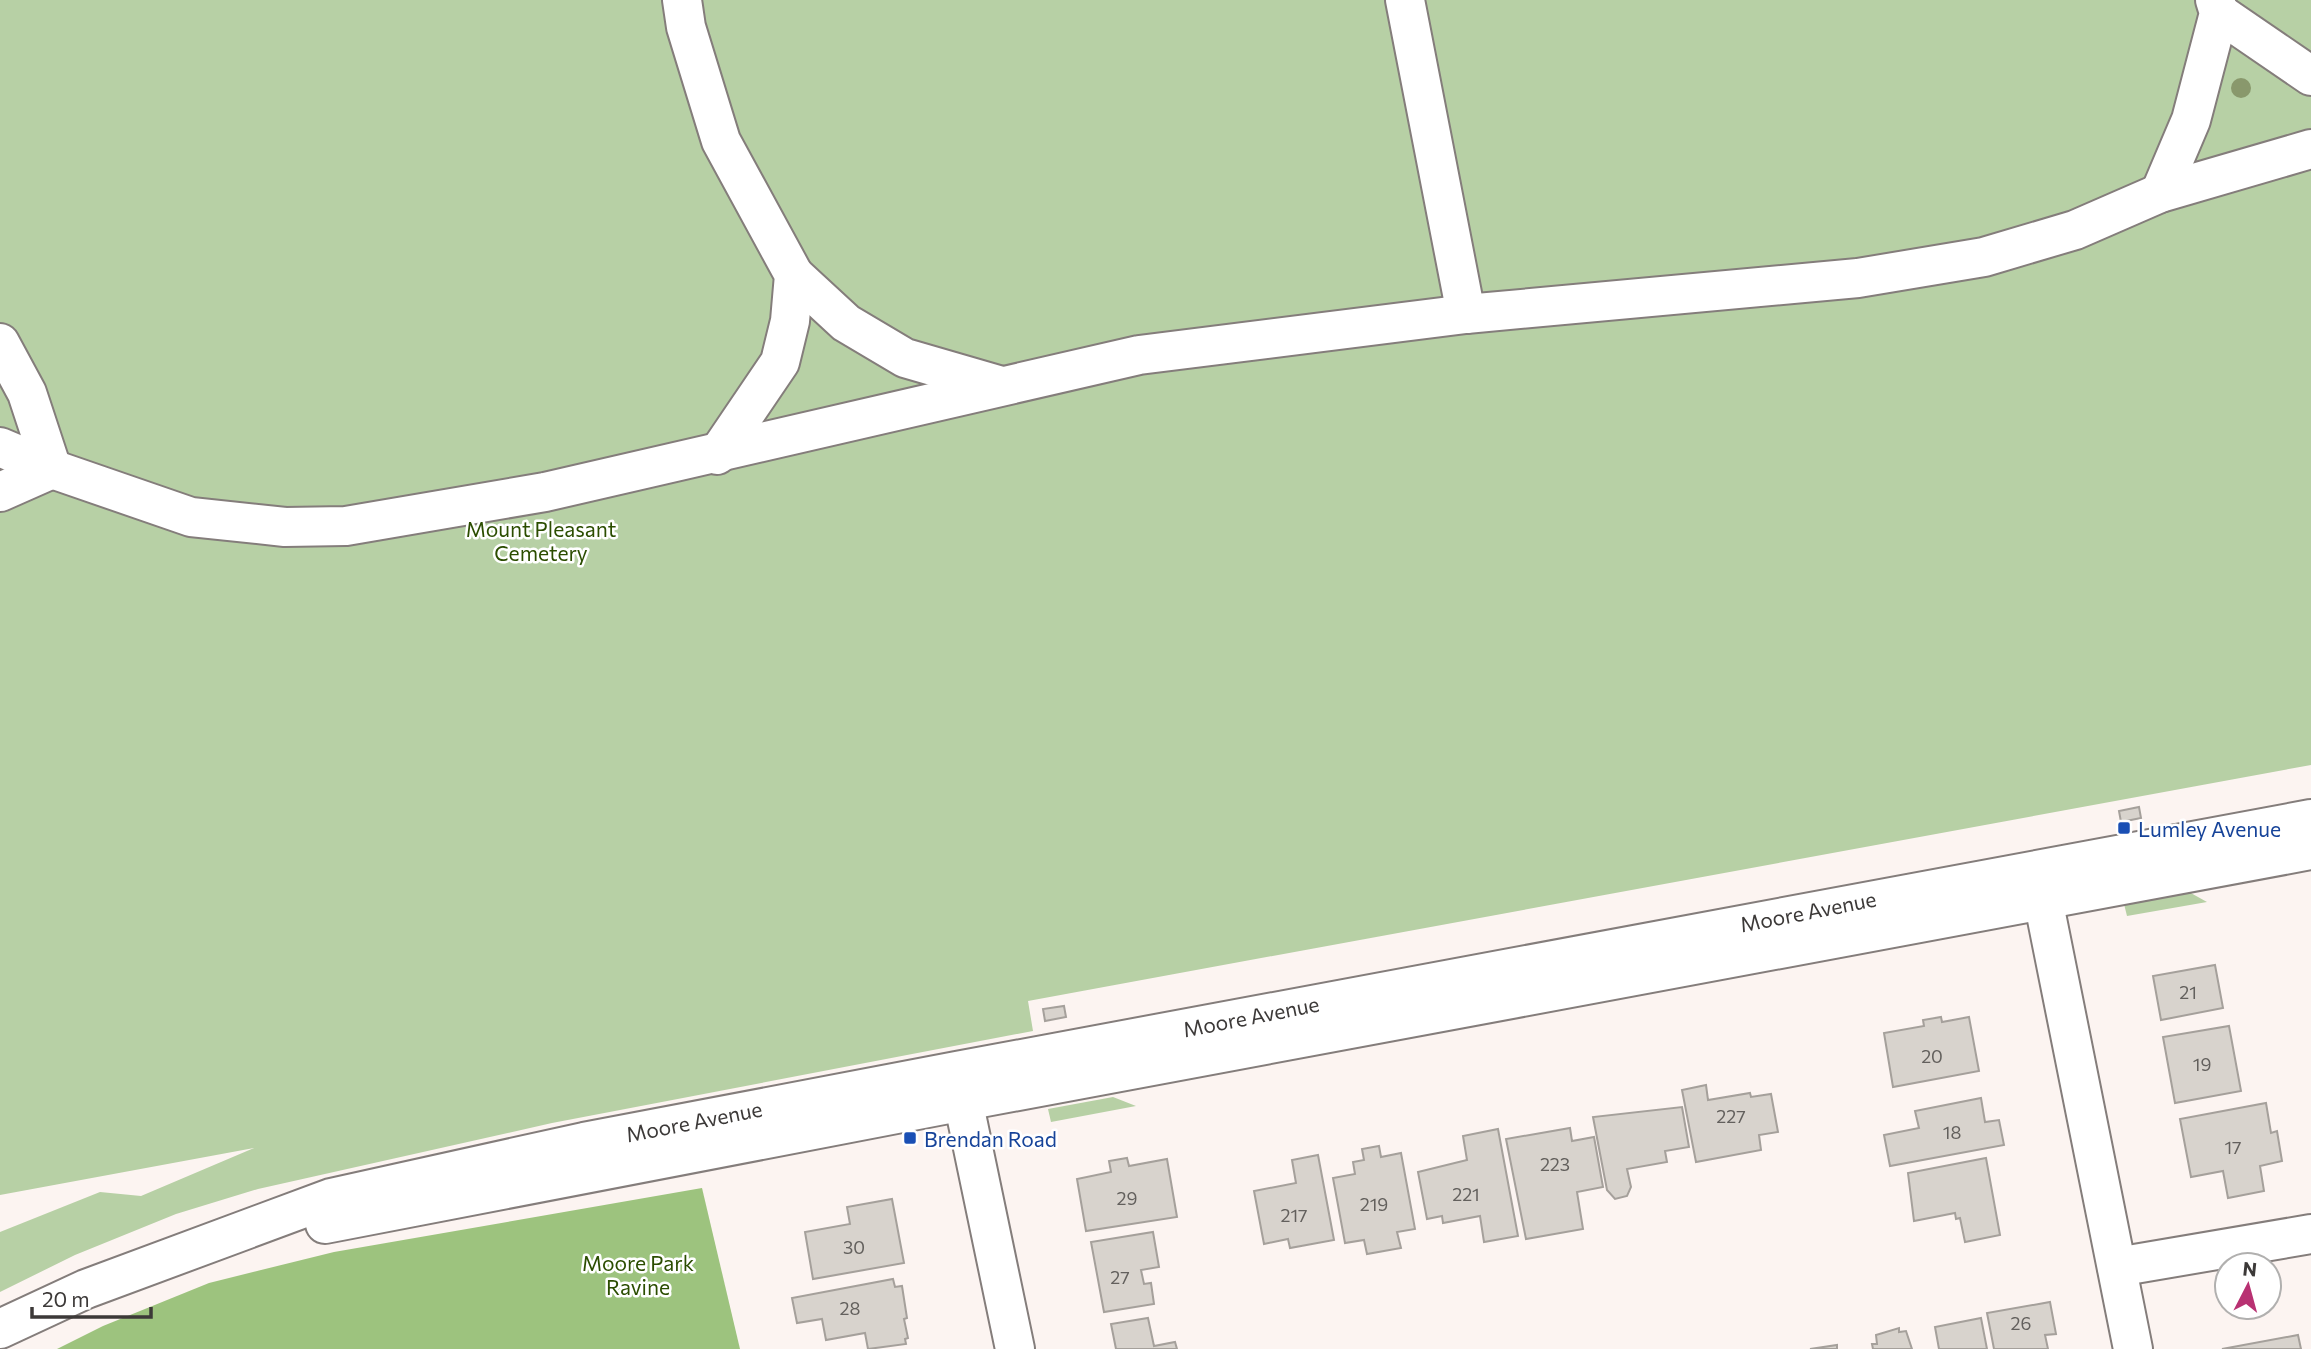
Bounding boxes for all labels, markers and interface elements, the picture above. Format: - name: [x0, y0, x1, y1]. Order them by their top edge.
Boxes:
- park label: Mount Pleasant Cemetery: [466, 516, 616, 565]
- place label: Lumley Avenue: [2138, 816, 2281, 841]
- marker: Lumley Avenue: [2116, 820, 2132, 836]
- street label: Moore Avenue: [1738, 886, 1878, 936]
- house number: 21: [2179, 981, 2197, 1003]
- street label: Moore Avenue: [1181, 991, 1321, 1041]
- house number: 20: [1921, 1045, 1943, 1067]
- house number: 19: [2193, 1053, 2211, 1075]
- street label: Moore Avenue: [624, 1096, 764, 1146]
- house number: 227: [1716, 1105, 1746, 1127]
- house number: 18: [1943, 1121, 1961, 1143]
- place label: Brendan Road: [924, 1126, 1057, 1151]
- marker: Brendan Road: [902, 1130, 918, 1146]
- house number: 17: [2224, 1136, 2242, 1158]
- house number: 223: [1540, 1153, 1570, 1175]
- house number: 221: [1452, 1183, 1480, 1205]
- house number: 29: [1117, 1187, 1137, 1209]
- house number: 219: [1360, 1193, 1388, 1215]
- house number: 217: [1280, 1204, 1308, 1226]
- house number: 30: [843, 1236, 865, 1258]
- park label: Moore Park Ravine: [582, 1250, 694, 1299]
- north arrow: [2213, 1251, 2283, 1321]
- text: N: [2242, 1256, 2258, 1281]
- house number: 27: [1110, 1266, 1130, 1288]
- scale bar: [32, 1276, 150, 1320]
- text: 20 m: [42, 1286, 90, 1311]
- house number: 28: [840, 1297, 861, 1319]
- house number: 26: [2011, 1312, 2031, 1334]

